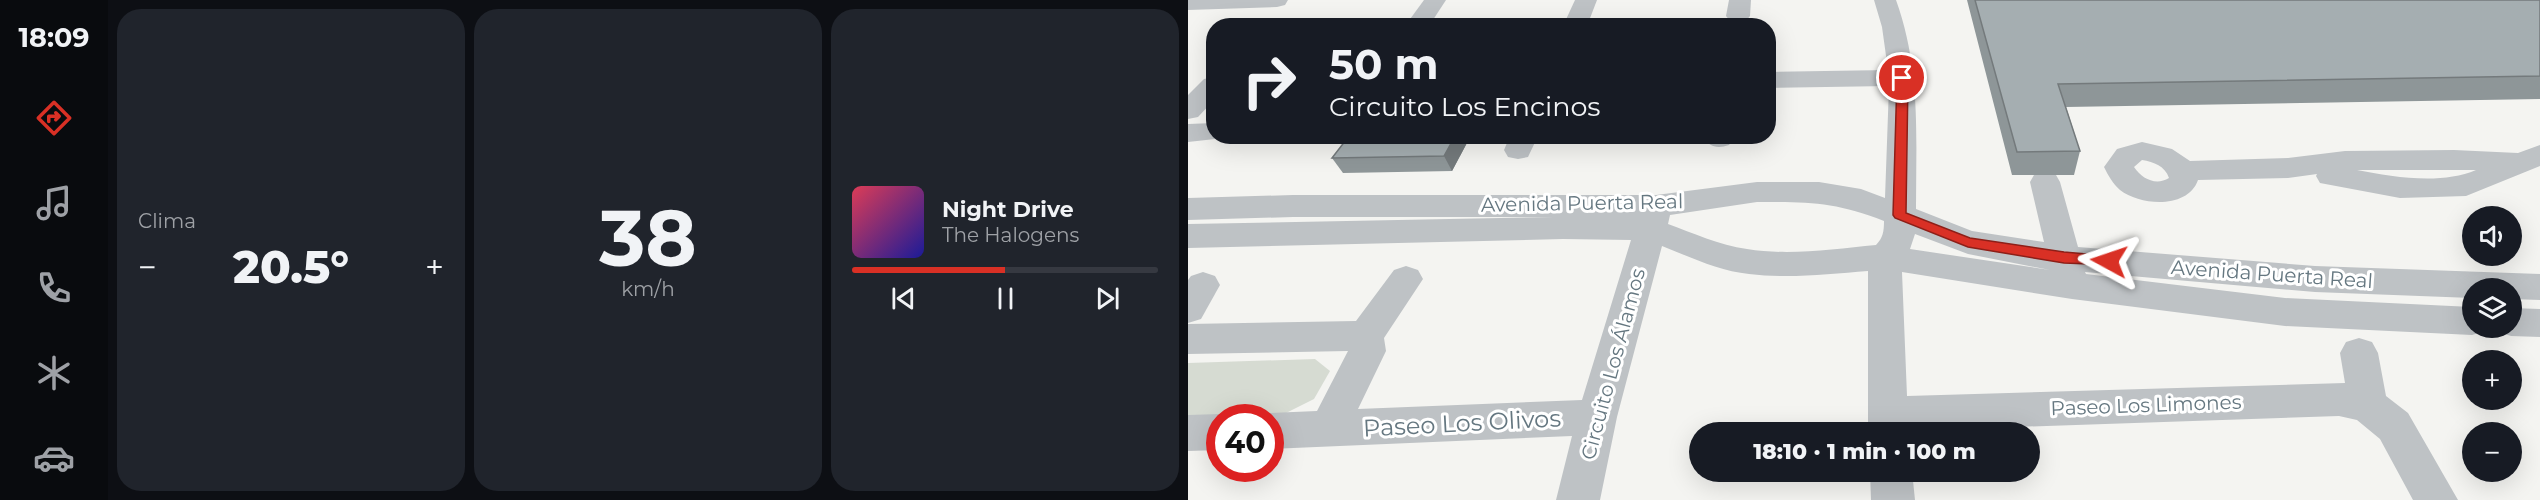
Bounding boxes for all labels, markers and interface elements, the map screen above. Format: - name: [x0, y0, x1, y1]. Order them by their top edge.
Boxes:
- text: 18:09: [18, 21, 90, 54]
- text: 50 m: [1329, 38, 1438, 90]
- icon: right: [1230, 42, 1308, 120]
- pin: [1876, 52, 1927, 103]
- icon: arrive: [1885, 61, 1918, 94]
- text: Circuito Los Encinos: [1329, 90, 1601, 123]
- icon: directions: [33, 97, 75, 139]
- icon: music: [33, 182, 75, 224]
- street label: Avenida Puerta Real: [1481, 189, 1683, 217]
- text: 38: [599, 190, 697, 286]
- text: Night Drive: [942, 196, 1074, 223]
- map controls: [2462, 206, 2522, 482]
- button: sound: [2462, 206, 2522, 266]
- text: Clima: [138, 209, 196, 233]
- text: The Halogens: [942, 223, 1079, 247]
- position arrow: [2077, 229, 2141, 293]
- text: 20.5°: [233, 239, 349, 294]
- text: −: [138, 247, 157, 287]
- text: +: [425, 247, 444, 287]
- street label: Avenida Puerta Real: [2170, 255, 2374, 293]
- street label: Circuito Los Álamos: [1576, 266, 1650, 462]
- icon: phone: [33, 267, 75, 309]
- text: km/h: [621, 277, 675, 301]
- button: layers: [2462, 278, 2522, 338]
- icon: previous: [887, 282, 920, 315]
- icon: pause: [989, 282, 1022, 315]
- icon: next: [1091, 282, 1124, 315]
- button: +: [2462, 350, 2522, 410]
- icon: climate: [33, 352, 75, 394]
- street label: Paseo Los Limones: [2050, 390, 2242, 420]
- street label: Paseo Los Olivos: [1362, 403, 1562, 443]
- speed limit sign: 40: [1206, 404, 1284, 482]
- button: −: [2462, 422, 2522, 482]
- icon: car: [33, 437, 75, 479]
- text: 18:10 · 1 min · 100 m: [1753, 438, 1976, 465]

